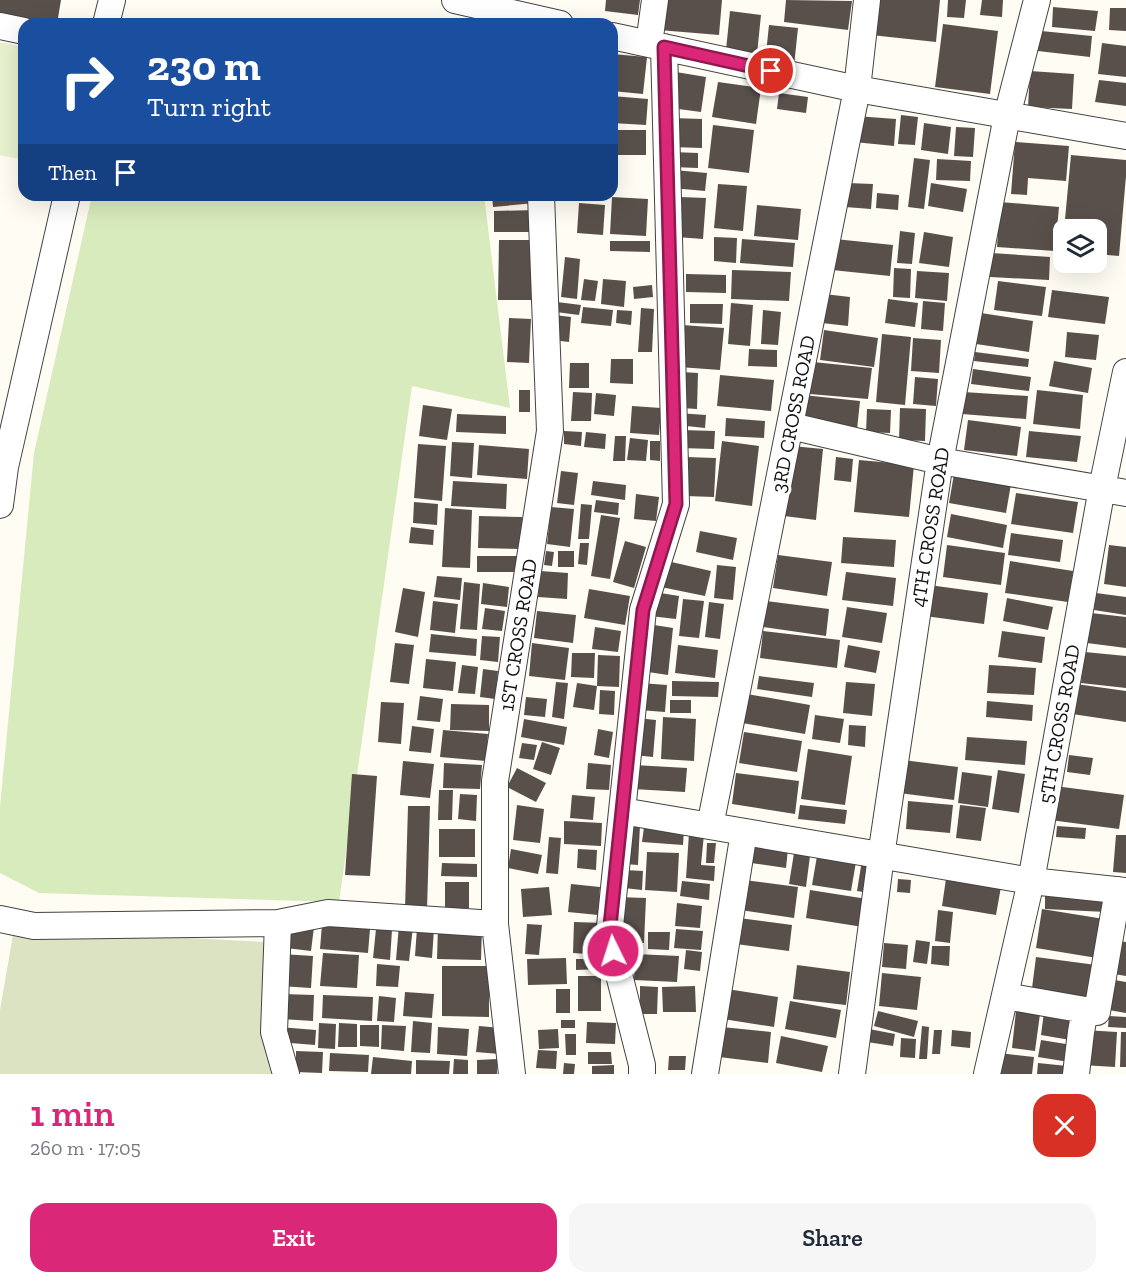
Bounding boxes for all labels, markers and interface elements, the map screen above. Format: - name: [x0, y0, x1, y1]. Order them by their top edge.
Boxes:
- text: 230 m: [147, 40, 261, 91]
- icon: right: [48, 42, 126, 120]
- pin: [745, 45, 796, 96]
- icon: arrive: [754, 54, 787, 87]
- text: Turn right: [147, 91, 271, 123]
- icon: arrive: [109, 156, 142, 189]
- text: Then: [48, 159, 97, 186]
- map controls: [1053, 219, 1107, 273]
- button: layers: [1053, 219, 1107, 273]
- street label: 3RD CROSS ROAD: [766, 333, 820, 495]
- street label: 4TH CROSS ROAD: [906, 445, 954, 609]
- street label: 1ST CROSS ROAD: [494, 557, 542, 713]
- street label: 5TH CROSS ROAD: [1033, 643, 1085, 805]
- position arrow: [581, 919, 645, 983]
- text: 1 min: [30, 1092, 115, 1135]
- button: close: [1033, 1094, 1096, 1157]
- text: 260 m · 17:05: [30, 1136, 141, 1160]
- button: Exit: [30, 1203, 557, 1272]
- button: Share: [569, 1203, 1096, 1272]

